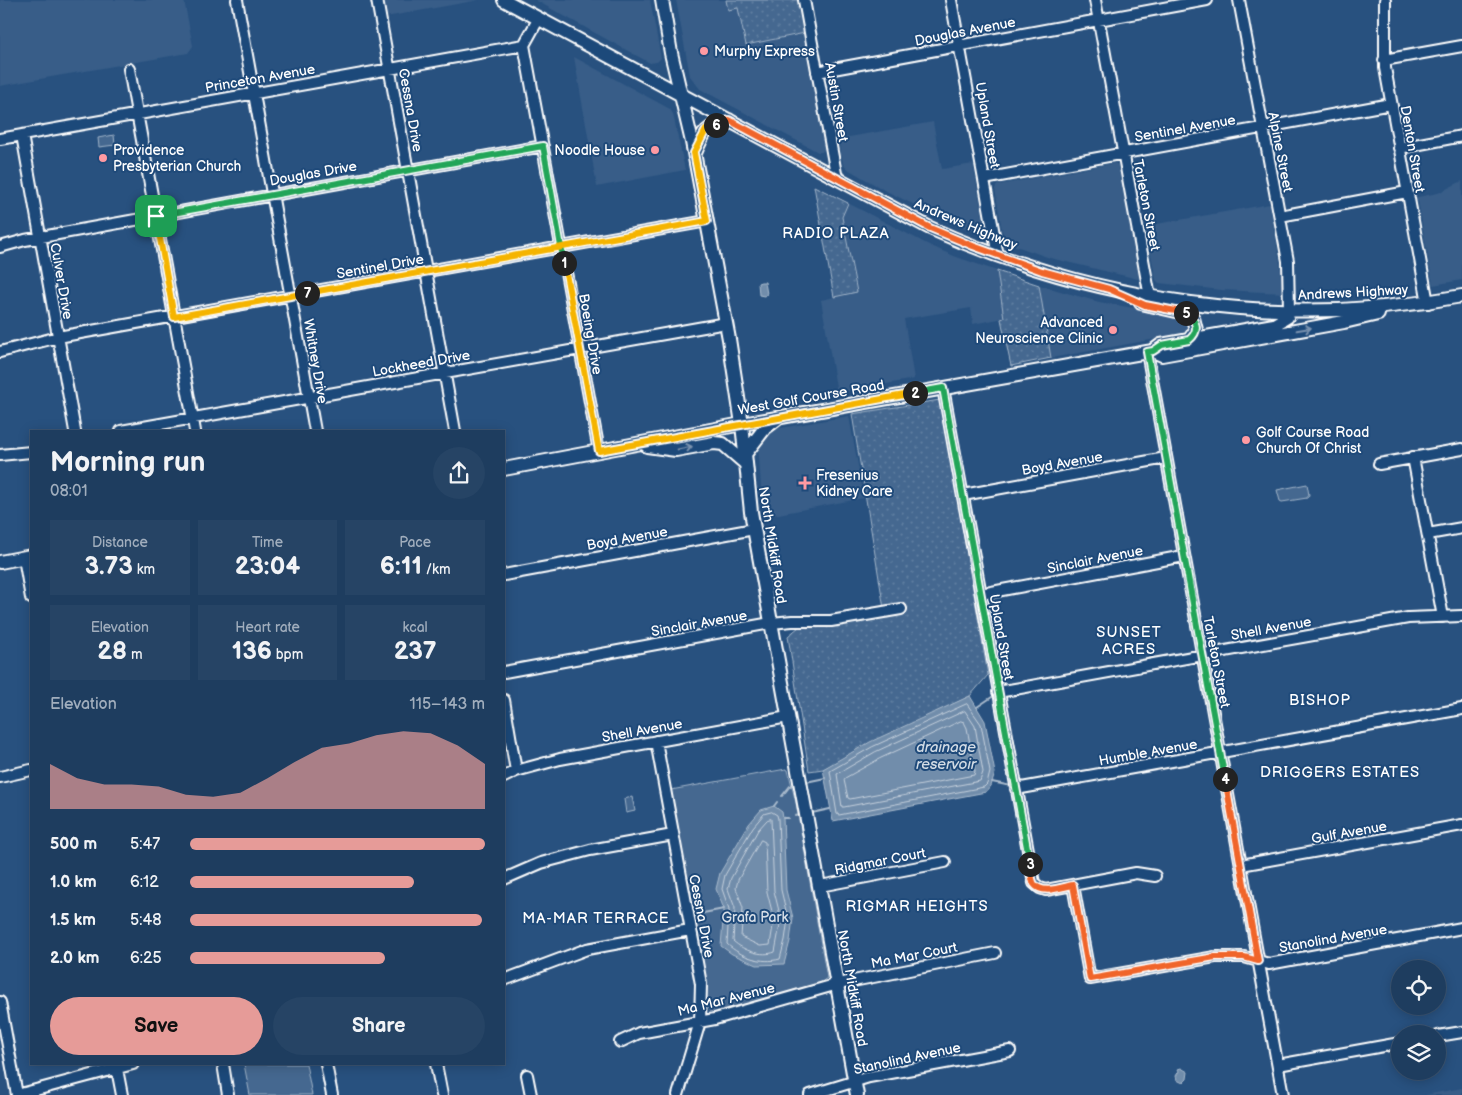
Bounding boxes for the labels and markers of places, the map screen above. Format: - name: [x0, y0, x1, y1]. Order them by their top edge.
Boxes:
- place label: Murphy Express: [714, 43, 815, 60]
- marker: Murphy Express: [698, 45, 710, 57]
- pin: 6: [704, 112, 728, 138]
- place label: Providence Presbyterian Church: [113, 142, 242, 175]
- place label: Noodle House: [554, 142, 645, 159]
- marker: Noodle House: [649, 144, 661, 156]
- marker: Providence Presbyterian Church: [97, 152, 109, 164]
- pin: [135, 195, 177, 237]
- pin: 1: [552, 250, 576, 276]
- pin: 7: [294, 280, 320, 306]
- pin: 5: [1174, 300, 1198, 326]
- place label: Advanced Neuroscience Clinic: [975, 314, 1103, 347]
- marker: Advanced Neuroscience Clinic: [1107, 324, 1119, 336]
- pin: 2: [902, 380, 928, 406]
- place label: Golf Course Road Church Of Christ: [1256, 424, 1369, 457]
- marker: Golf Course Road Church Of Christ: [1240, 434, 1252, 446]
- place label: Fresenius Kidney Care: [816, 467, 893, 500]
- marker: Fresenius Kidney Care: [798, 476, 812, 490]
- pin: 4: [1212, 766, 1238, 792]
- pin: 3: [1018, 852, 1042, 876]

